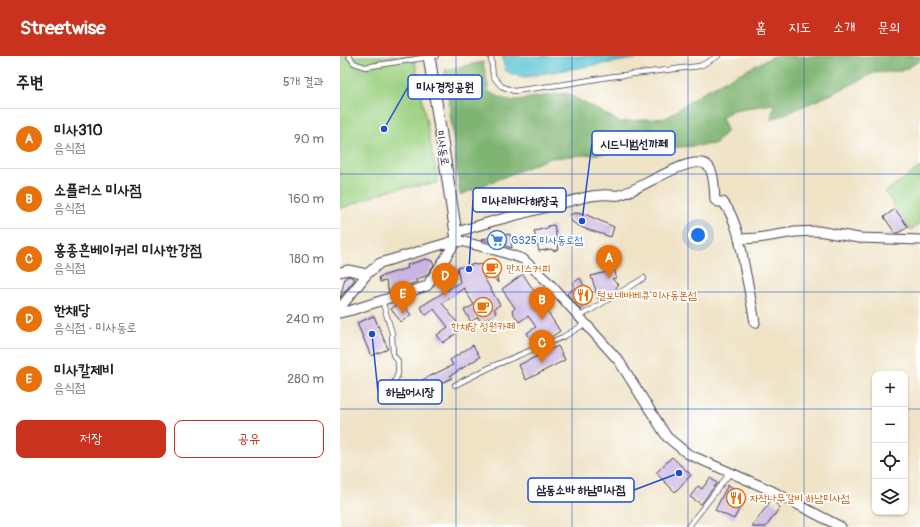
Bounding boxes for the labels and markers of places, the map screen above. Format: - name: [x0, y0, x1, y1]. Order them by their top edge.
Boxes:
- callout: 미사경정공원: [408, 75, 482, 99]
- callout: 시드니범선까페: [592, 131, 675, 155]
- callout: 미사리바다해장국: [473, 188, 566, 212]
- supermarket icon: GS25 미사동로점: [486, 229, 508, 251]
- place label: GS25 미사동로점: [511, 234, 584, 247]
- pin: A: [596, 245, 622, 278]
- cafe icon: 만지스커피: [481, 257, 503, 279]
- place label: 만지스커피: [506, 262, 550, 275]
- pin: D: [432, 263, 458, 296]
- pin: E: [390, 281, 416, 314]
- restaurant icon: 털보네바베큐 미사동본점: [572, 284, 594, 306]
- pin: B: [529, 287, 555, 320]
- place label: 털보네바베큐 미사동본점: [597, 289, 697, 302]
- cafe icon: 한채당 정원카페: [472, 296, 494, 318]
- place label: 한채당 정원카페: [451, 320, 515, 333]
- pin: C: [529, 330, 555, 363]
- callout: 하남어시장: [378, 380, 442, 404]
- callout: 삼동소바 하남미사점: [528, 478, 634, 502]
- restaurant icon: 자작나무갈비 하남미사점: [725, 487, 747, 509]
- place label: 자작나무갈비 하남미사점: [750, 492, 850, 505]

